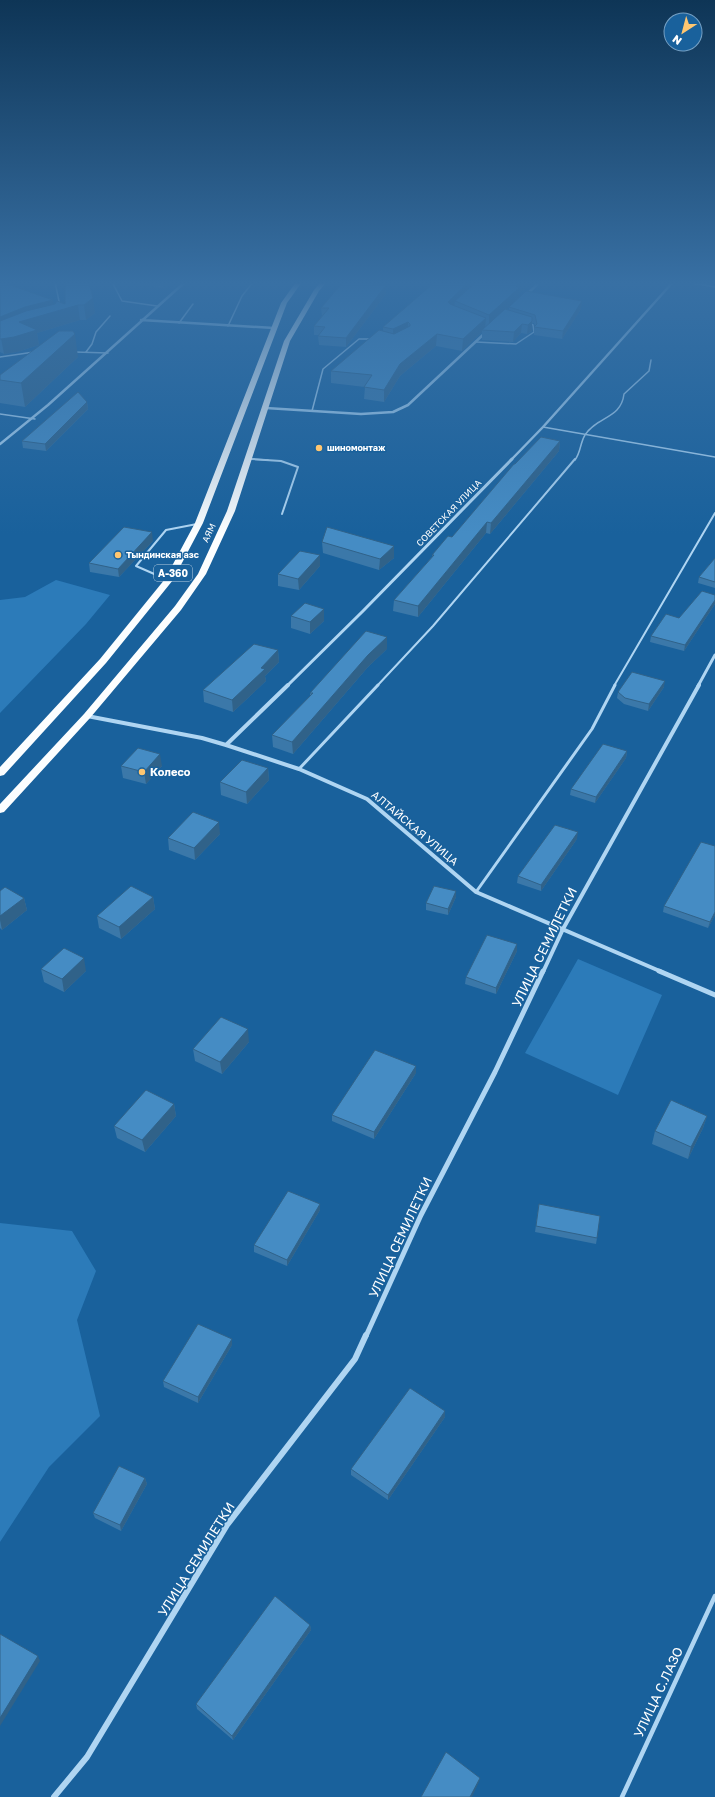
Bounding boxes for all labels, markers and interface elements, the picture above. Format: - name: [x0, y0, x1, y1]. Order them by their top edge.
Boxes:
- north arrow: [663, 12, 703, 52]
- text: N: [670, 33, 684, 48]
- place label: шиномонтаж: [327, 442, 386, 453]
- marker: шиномонтаж: [314, 443, 324, 453]
- street label: СОВЕТСКАЯ УЛИЦА: [414, 477, 483, 548]
- street label: АЯМ: [199, 521, 218, 544]
- place label: Тындинская азс: [126, 549, 199, 560]
- marker: Тындинская азс: [113, 550, 123, 560]
- road number: А-360: [154, 565, 192, 581]
- place label: Колесо: [150, 765, 191, 778]
- marker: Колесо: [137, 767, 147, 777]
- street label: АЛТАЙСКАЯ УЛИЦА: [369, 788, 462, 868]
- street label: УЛИЦА СЕМИЛЕТКИ: [508, 884, 580, 1010]
- street label: УЛИЦА СЕМИЛЕТКИ: [365, 1174, 435, 1300]
- street label: УЛИЦА СЕМИЛЕТКИ: [154, 1499, 238, 1619]
- street label: УЛИЦА С.ЛАЗО: [630, 1644, 686, 1740]

